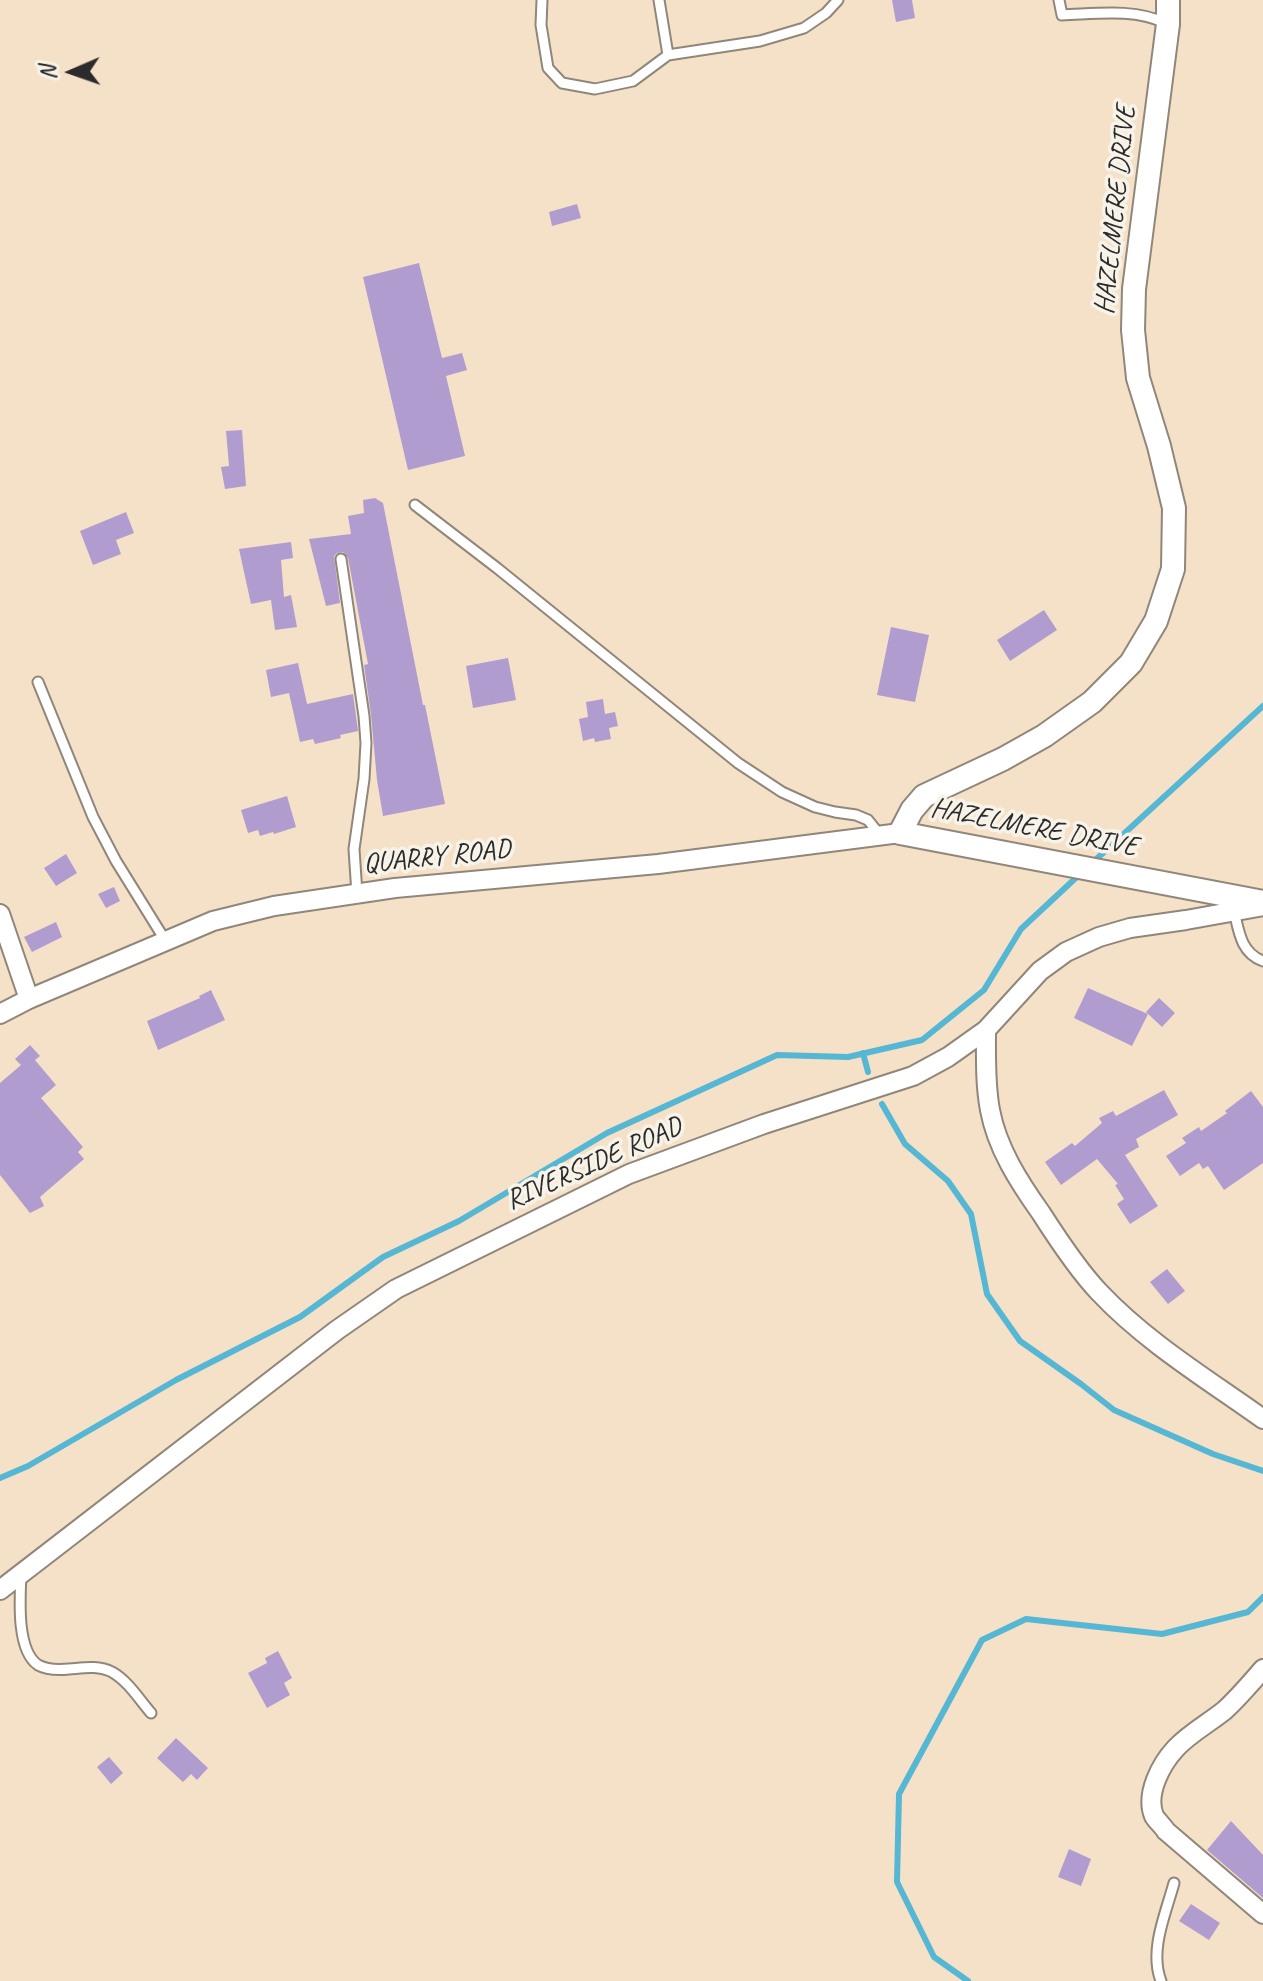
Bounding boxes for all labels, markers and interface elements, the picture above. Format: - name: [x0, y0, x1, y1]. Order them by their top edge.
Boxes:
- north arrow: [32, 32, 112, 112]
- text: N: [34, 66, 62, 80]
- street label: HAZELMERE DRIVE: [1088, 104, 1144, 316]
- street label: HAZELMERE DRIVE: [928, 791, 1140, 865]
- street label: QUARRY ROAD: [362, 833, 512, 881]
- street label: RIVERSIDE ROAD: [501, 1110, 687, 1218]

